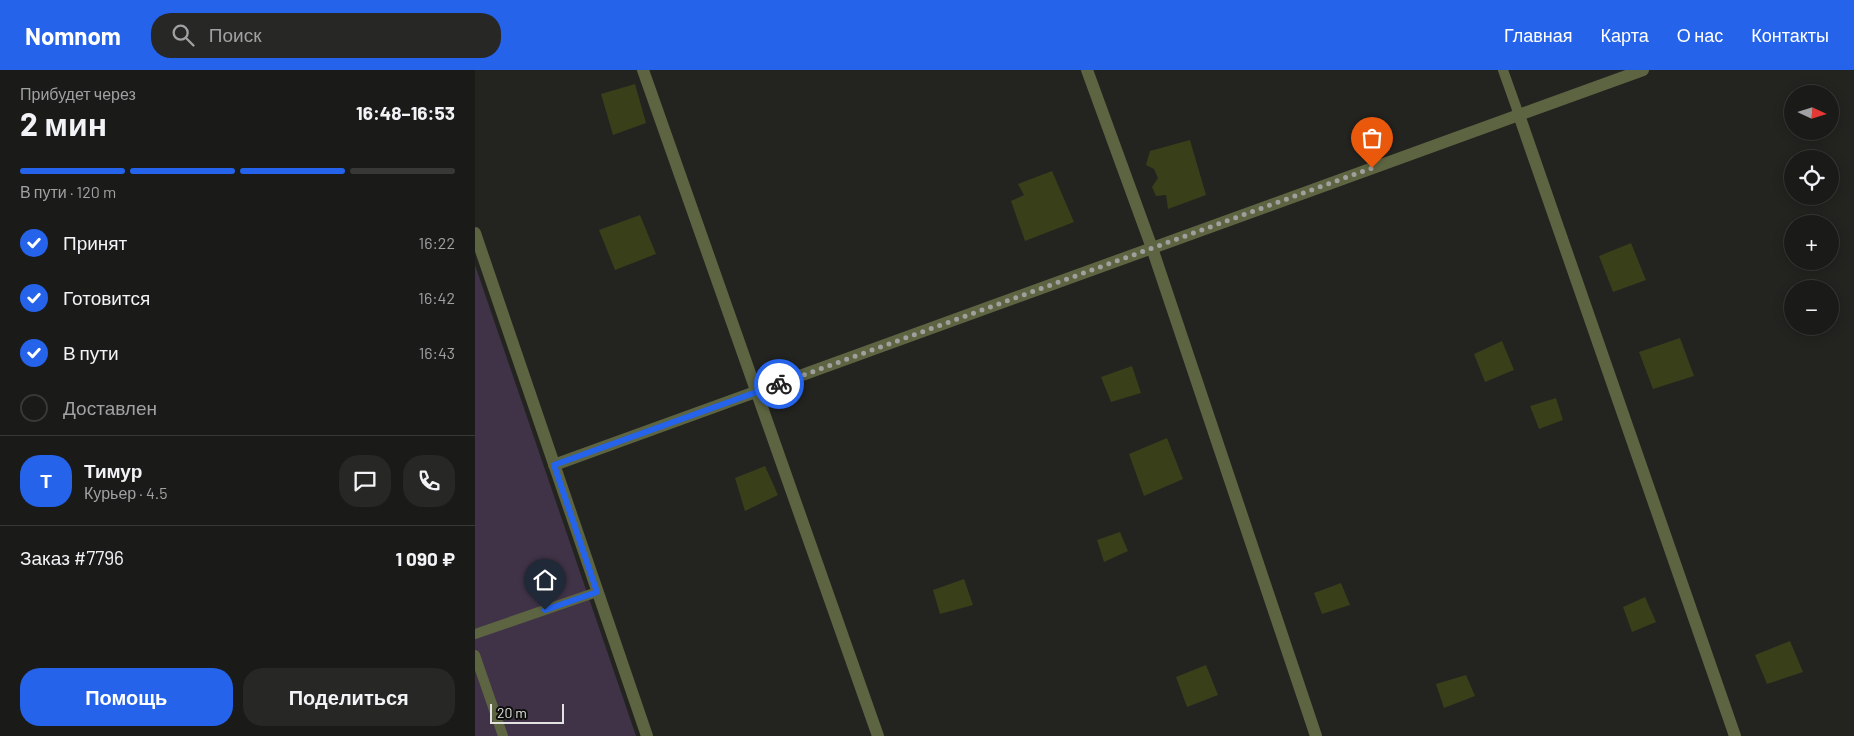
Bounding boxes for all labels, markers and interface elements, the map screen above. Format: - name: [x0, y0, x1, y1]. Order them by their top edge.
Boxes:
- search box: [151, 13, 501, 58]
- text: Nomnom: [25, 21, 121, 50]
- icon: search: [169, 21, 197, 49]
- text: Поиск: [209, 23, 262, 46]
- text: Главная: [1504, 24, 1573, 46]
- text: Карта: [1601, 24, 1649, 46]
- text: О нас: [1677, 24, 1723, 46]
- text: Контакты: [1751, 24, 1829, 46]
- text: Прибудет через: [20, 84, 136, 103]
- north arrow: [1784, 85, 1839, 140]
- map controls: [1784, 85, 1839, 335]
- text: 16:48–16:53: [356, 101, 455, 124]
- text: 2 мин: [20, 104, 107, 142]
- pin: [1351, 117, 1393, 168]
- icon: bag: [1358, 124, 1386, 152]
- button: locate: [1784, 150, 1839, 205]
- text: В пути · 120 m: [20, 182, 116, 201]
- button: +: [1784, 215, 1839, 270]
- icon: check: [20, 229, 48, 257]
- text: Принят: [63, 231, 127, 254]
- text: 16:22: [419, 233, 455, 252]
- button: −: [1784, 280, 1839, 335]
- icon: check: [20, 284, 48, 312]
- text: Готовится: [63, 286, 150, 309]
- text: 16:42: [418, 288, 455, 307]
- icon: check: [20, 339, 48, 367]
- text: В пути: [63, 341, 119, 364]
- text: 16:43: [419, 343, 455, 362]
- courier: [754, 359, 804, 409]
- icon: bike: [765, 370, 793, 398]
- text: Доставлен: [63, 396, 157, 419]
- button: chat: [339, 455, 391, 507]
- button: phone: [403, 455, 455, 507]
- text: Тимур: [84, 459, 142, 482]
- text: Т: [40, 469, 52, 492]
- text: Курьер · 4.5: [84, 483, 167, 502]
- text: Заказ #7796: [20, 546, 124, 569]
- text: 1 090 ₽: [396, 547, 455, 570]
- pin: [524, 559, 566, 610]
- icon: home: [531, 566, 559, 594]
- button: Помощь: [20, 668, 233, 726]
- button: Поделиться: [243, 668, 455, 726]
- scale bar: [490, 701, 564, 724]
- text: 20 m: [497, 704, 527, 721]

